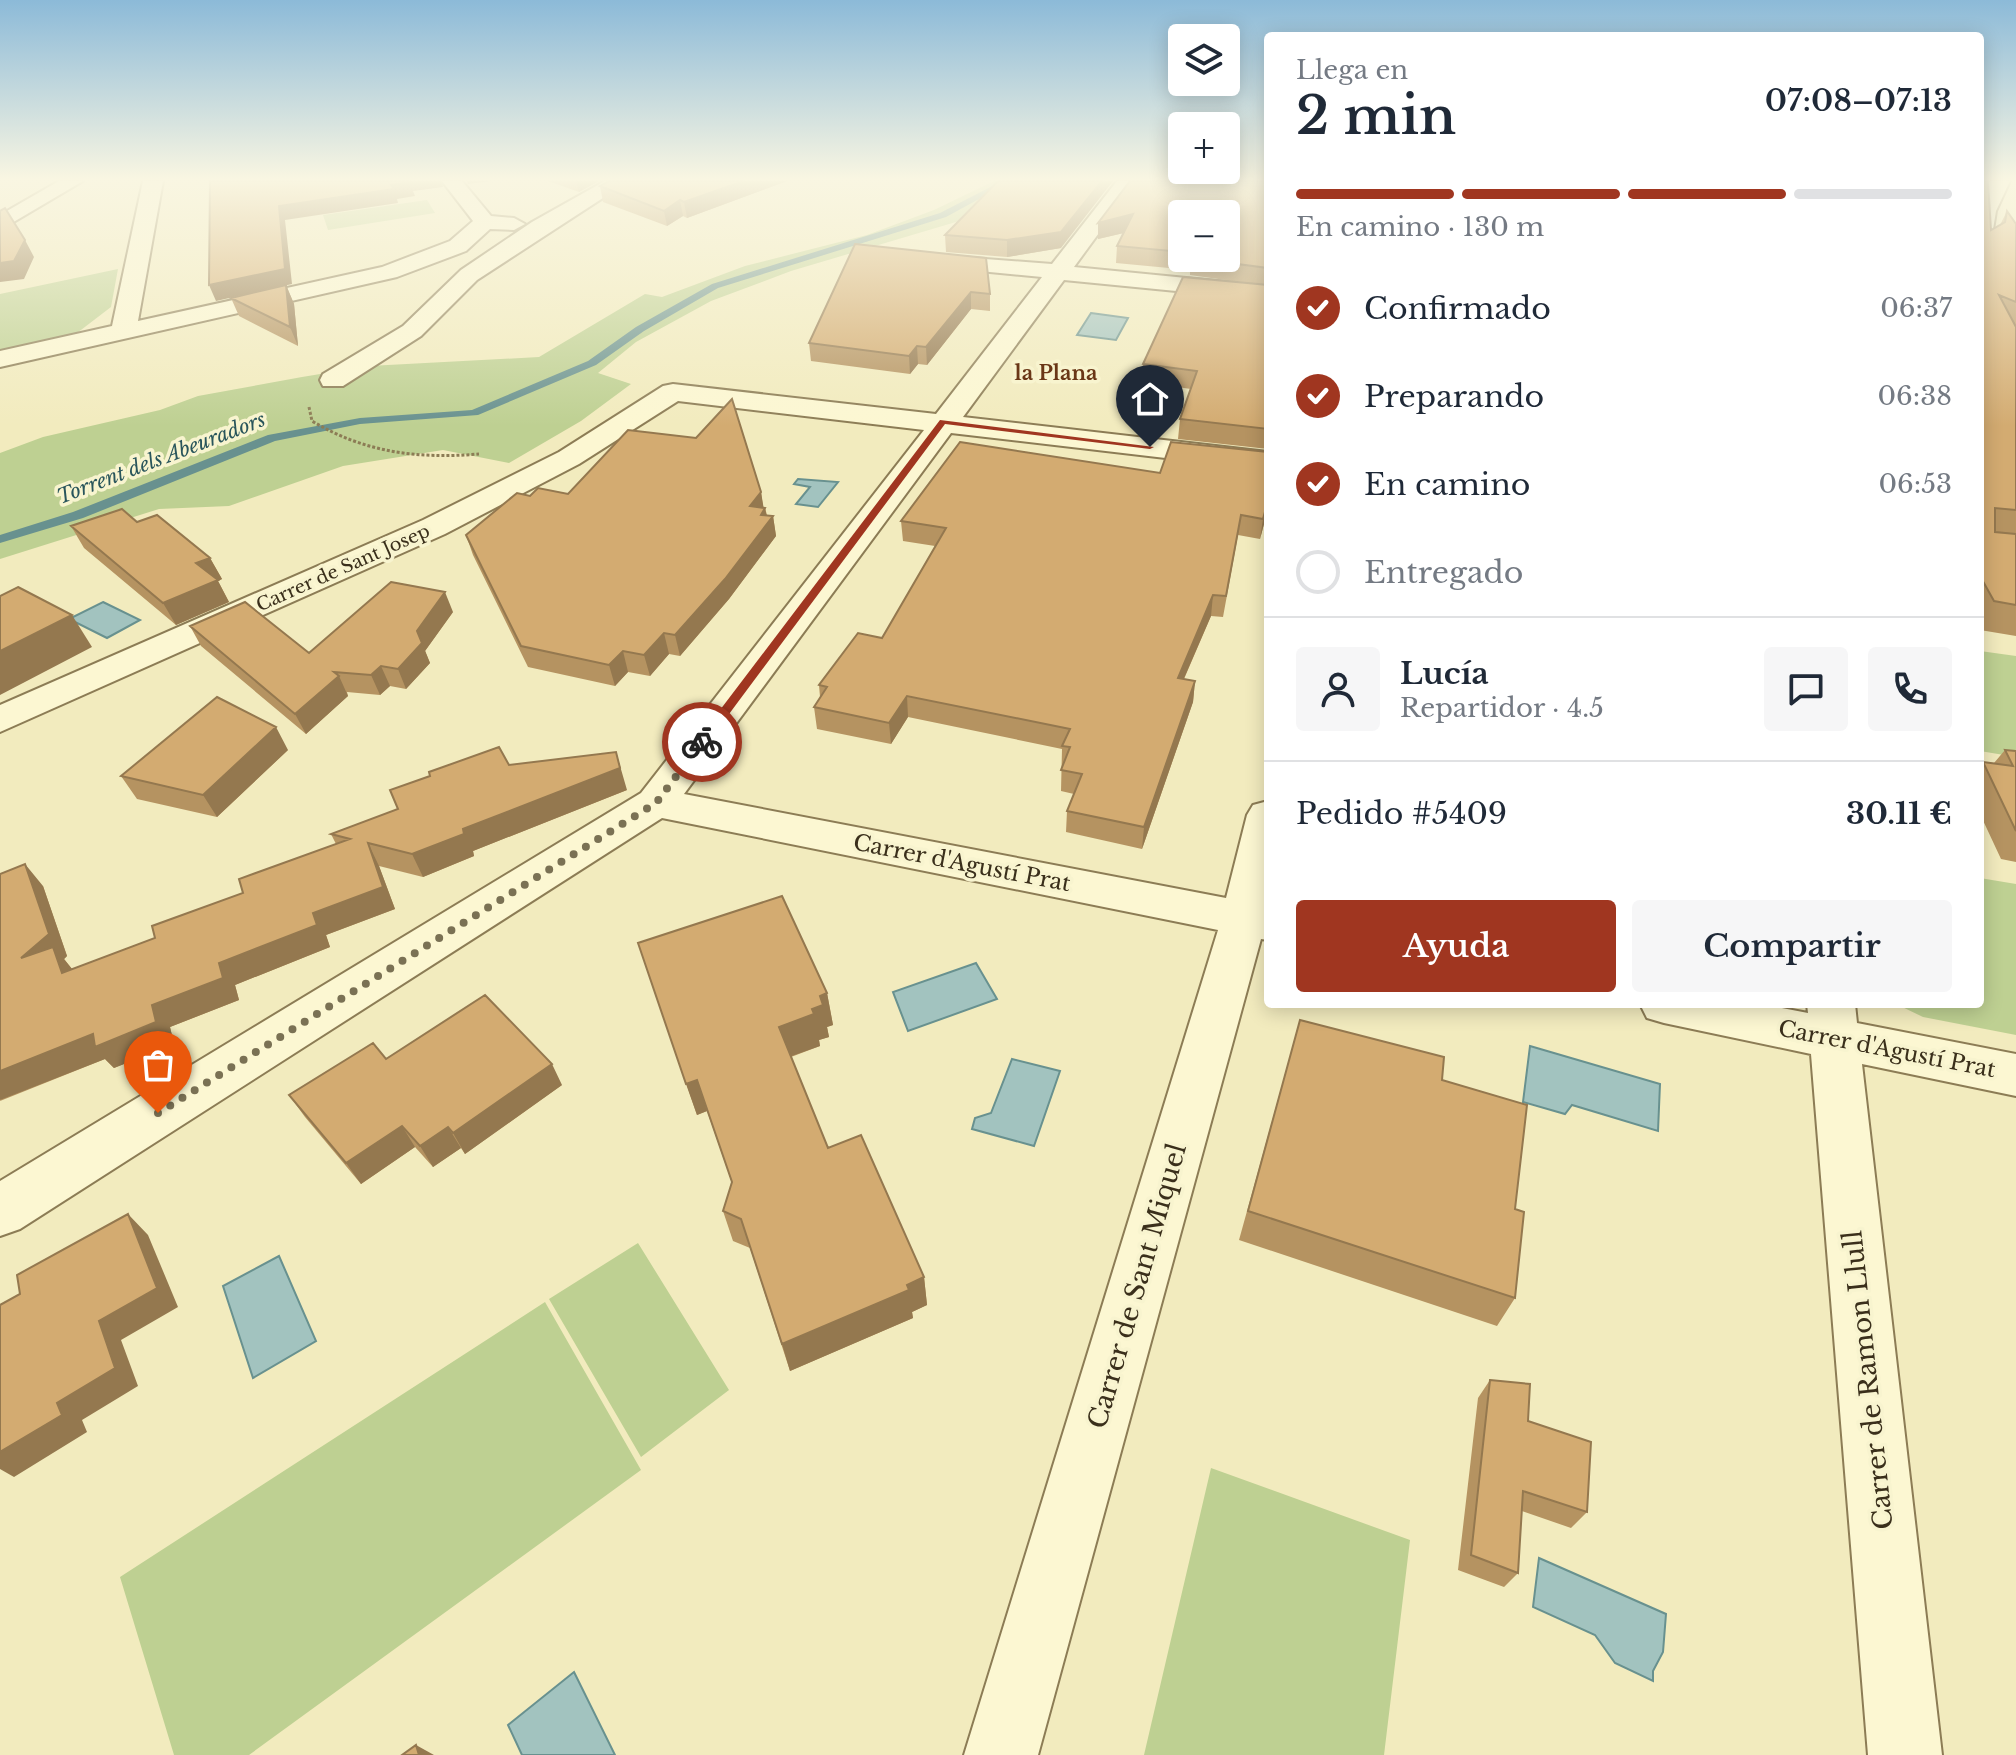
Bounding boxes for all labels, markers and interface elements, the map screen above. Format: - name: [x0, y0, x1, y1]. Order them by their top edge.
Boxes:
- map controls: [1168, 24, 1240, 272]
- button: layers: [1168, 24, 1240, 96]
- text: Llega en: [1296, 54, 1408, 86]
- text: 07:08–07:13: [1765, 82, 1952, 119]
- text: 2 min: [1296, 84, 1456, 148]
- button: +: [1168, 112, 1240, 184]
- button: −: [1168, 200, 1240, 272]
- text: En camino · 130 m: [1296, 211, 1544, 243]
- icon: check: [1296, 286, 1340, 330]
- text: Confirmado: [1364, 290, 1551, 327]
- text: 06:37: [1880, 292, 1952, 324]
- district label: la Plana: [1015, 361, 1098, 385]
- pin: [1116, 365, 1184, 447]
- icon: check: [1296, 374, 1340, 418]
- icon: home: [1128, 377, 1172, 421]
- text: Preparando: [1364, 378, 1544, 415]
- text: 06:38: [1878, 380, 1952, 412]
- water label: Torrent dels Abeuradors: [53, 407, 269, 509]
- icon: check: [1296, 462, 1340, 506]
- text: En camino: [1364, 466, 1530, 503]
- text: 06:53: [1879, 468, 1952, 500]
- street label: Carrer de Sant Josep: [253, 520, 433, 616]
- text: Entregado: [1364, 554, 1523, 591]
- button: person: [1296, 647, 1380, 731]
- button: chat: [1764, 647, 1848, 731]
- button: phone: [1868, 647, 1952, 731]
- text: Lucía: [1400, 655, 1489, 692]
- text: Repartidor · 4.5: [1400, 692, 1604, 724]
- courier: [662, 702, 742, 782]
- icon: bike: [680, 720, 724, 764]
- text: Pedido #5409: [1296, 795, 1507, 832]
- text: 30.11 €: [1846, 795, 1952, 832]
- street label: Carrer d'Agustí Prat: [851, 829, 1074, 897]
- button: Ayuda: [1296, 900, 1616, 992]
- button: Compartir: [1632, 900, 1952, 992]
- street label: Carrer d'Agustí Prat: [1776, 1015, 1999, 1083]
- pin: [124, 1031, 192, 1113]
- icon: bag: [136, 1043, 180, 1087]
- street label: Carrer de Sant Miquel: [1081, 1140, 1193, 1432]
- street label: Carrer de Ramon Llull: [1836, 1229, 1900, 1531]

